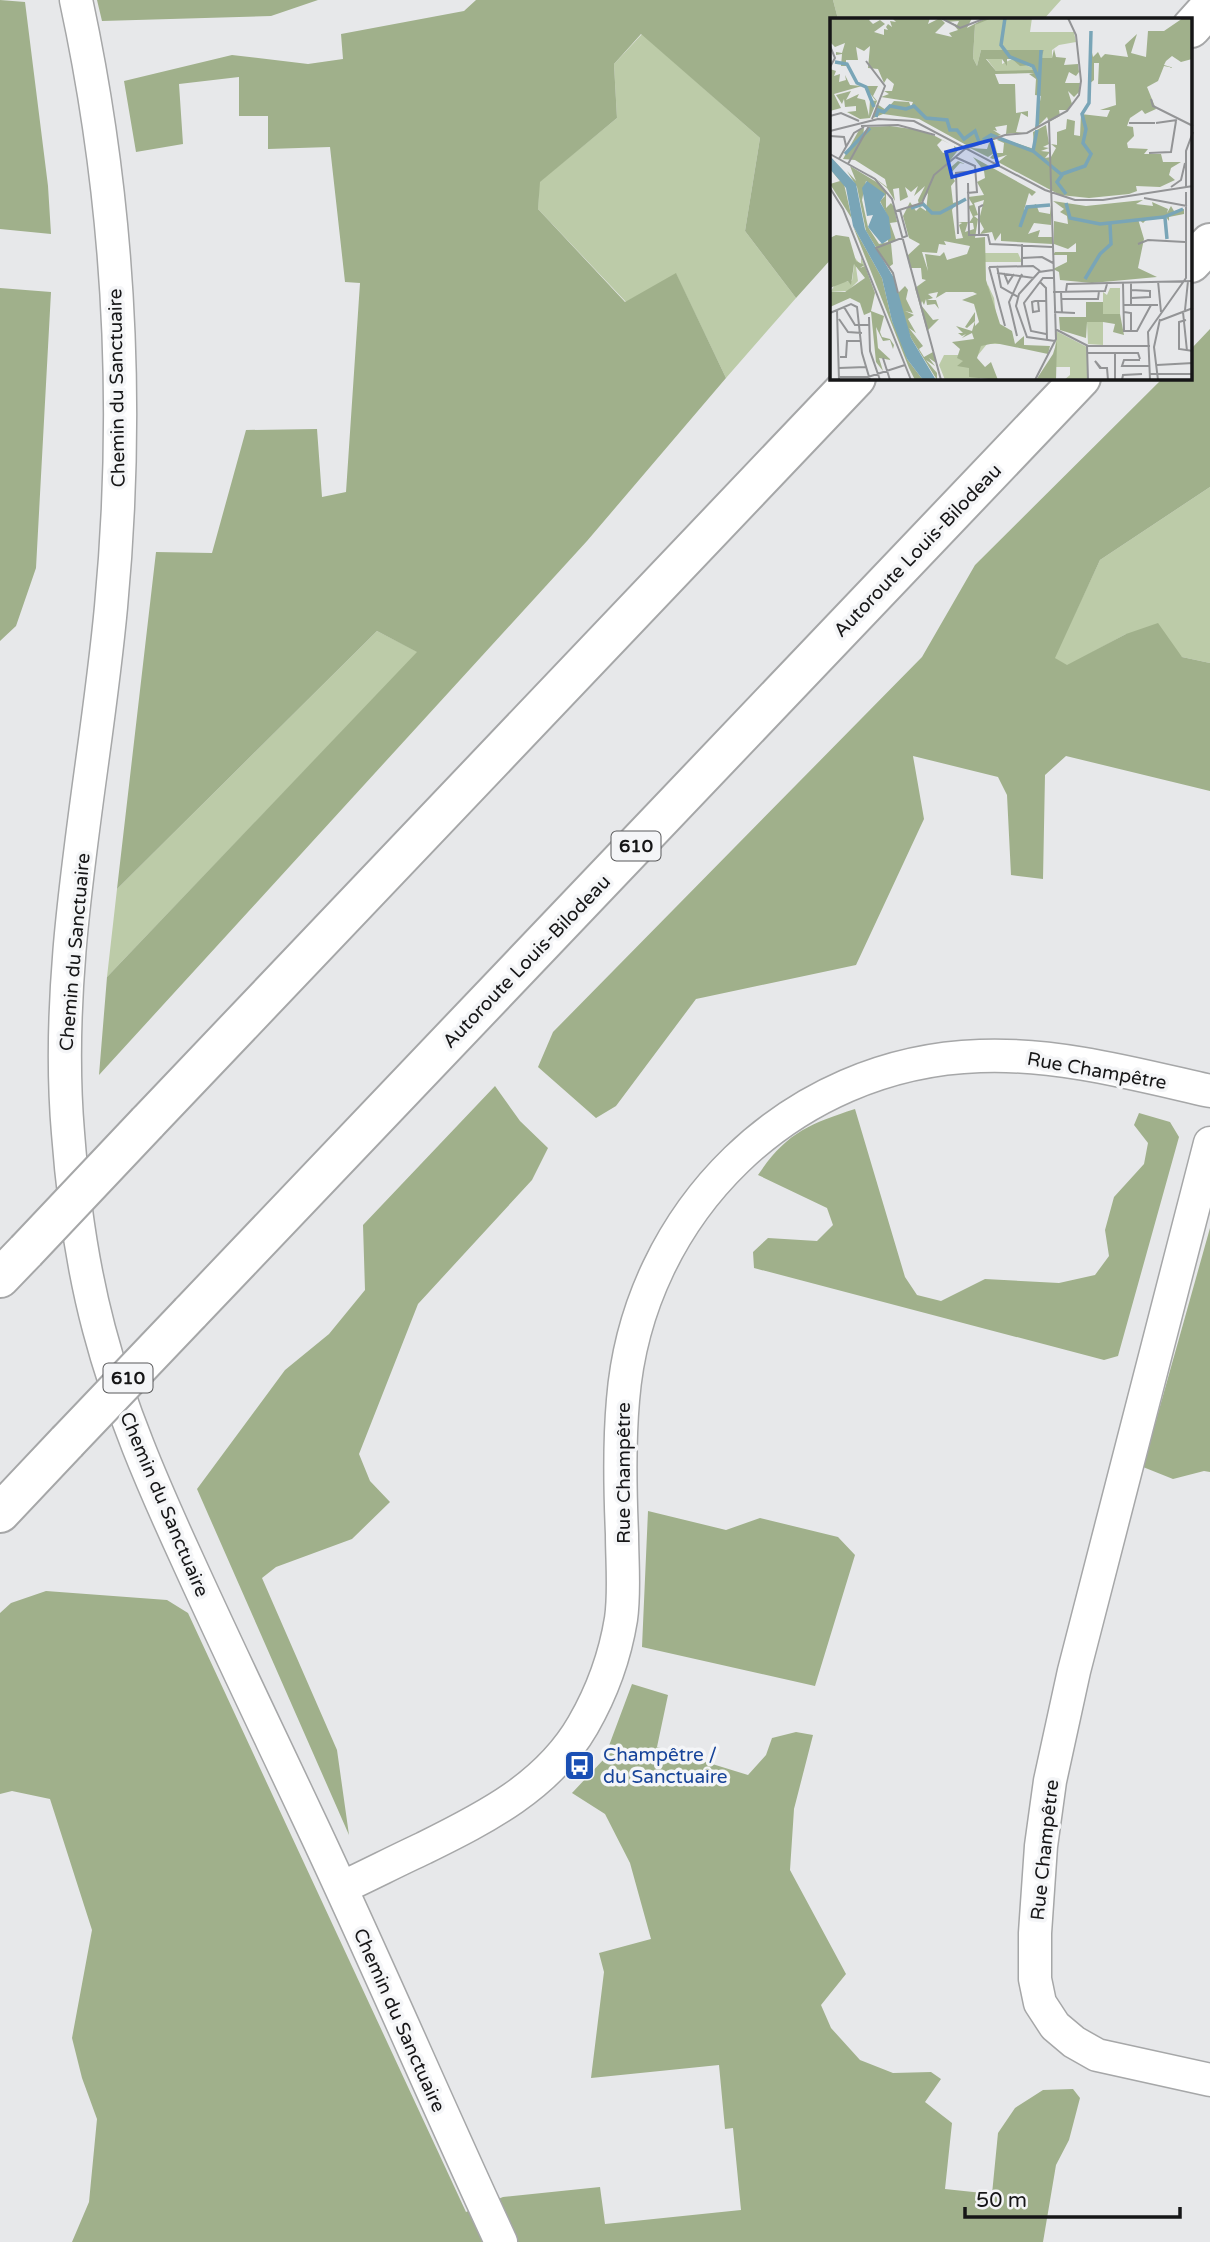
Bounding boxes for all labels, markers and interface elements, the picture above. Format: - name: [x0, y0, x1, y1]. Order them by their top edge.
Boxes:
- inset map: [830, 18, 1192, 380]
- street label: Chemin du Sanctuaire: [104, 288, 130, 488]
- street label: Autoroute Louis-Bilodeau: [829, 460, 1006, 642]
- road number: 610: [612, 832, 660, 860]
- street label: Chemin du Sanctuaire: [55, 852, 95, 1052]
- street label: Autoroute Louis-Bilodeau: [438, 871, 615, 1053]
- street label: Rue Champêtre: [1025, 1048, 1168, 1094]
- road number: 610: [104, 1364, 152, 1392]
- street label: Rue Champêtre: [613, 1402, 635, 1544]
- street label: Chemin du Sanctuaire: [115, 1409, 213, 1600]
- place label: Champêtre / du Sanctuaire: [603, 1744, 728, 1788]
- bus stop icon: Champêtre / du Sanctuaire: [563, 1748, 597, 1782]
- street label: Rue Champêtre: [1027, 1779, 1063, 1922]
- street label: Chemin du Sanctuaire: [349, 1925, 450, 2116]
- scale bar: [965, 2176, 1180, 2220]
- text: 50 m: [976, 2188, 1027, 2213]

